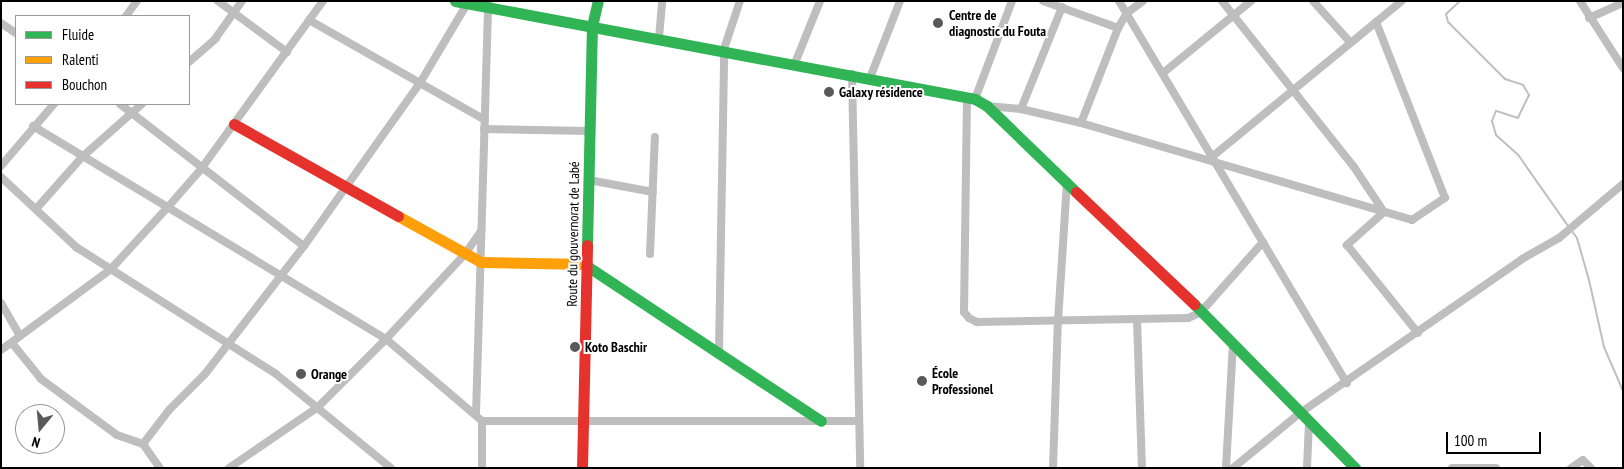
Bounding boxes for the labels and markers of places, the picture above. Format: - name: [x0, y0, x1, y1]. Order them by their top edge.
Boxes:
- place label: Centre de diagnostic du Fouta: [949, 7, 1046, 40]
- marker: Centre de diagnostic du Fouta: [931, 16, 945, 30]
- place label: Galaxy résidence: [839, 84, 923, 100]
- marker: Galaxy résidence: [823, 86, 835, 98]
- place label: Koto Baschir: [585, 339, 647, 355]
- marker: Koto Baschir: [569, 341, 581, 353]
- place label: École Professionel: [932, 365, 993, 398]
- place label: Orange: [311, 366, 347, 382]
- marker: Orange: [295, 368, 307, 380]
- marker: École Professionel: [916, 375, 928, 387]

